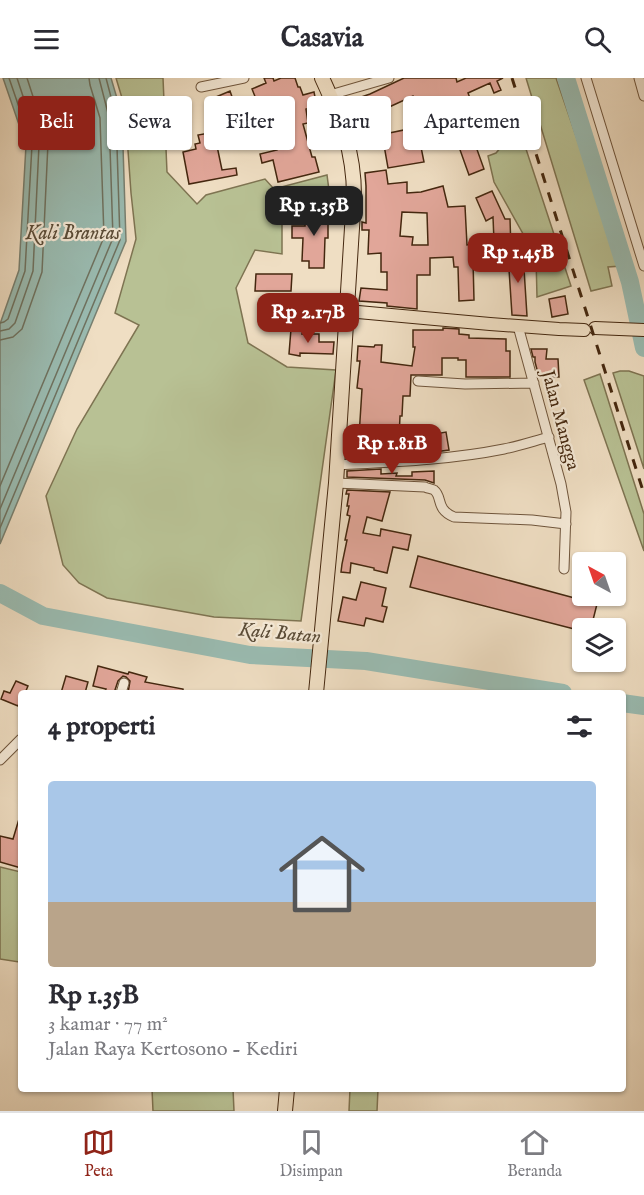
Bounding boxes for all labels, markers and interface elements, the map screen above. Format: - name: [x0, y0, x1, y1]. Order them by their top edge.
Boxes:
- text: Casavia: [281, 22, 363, 56]
- icon: menu: [30, 23, 63, 56]
- icon: search: [581, 23, 614, 56]
- chip: Beli: [18, 96, 95, 150]
- chip: Sewa: [107, 96, 192, 150]
- chip: Filter: [204, 96, 295, 150]
- chip: Baru: [307, 96, 391, 150]
- chip: Apartemen: [403, 96, 541, 150]
- pin: Rp 1.35B: [252, 186, 376, 237]
- text: Rp 1.35B: [279, 193, 349, 218]
- water label: Kali Brantas: [24, 221, 121, 246]
- pin: Rp 1.45B: [456, 233, 580, 284]
- text: Rp 1.45B: [482, 240, 554, 265]
- pin: Rp 2.17B: [246, 293, 370, 344]
- text: Rp 2.17B: [271, 300, 345, 325]
- street label: Jalan Mangga: [535, 366, 584, 473]
- pin: Rp 1.81B: [330, 424, 454, 475]
- text: Rp 1.81B: [357, 431, 427, 456]
- north arrow: [572, 552, 626, 606]
- map controls: [572, 552, 626, 672]
- water label: Kali Batan: [237, 617, 322, 650]
- button: layers: [572, 618, 626, 672]
- text: 4 properti: [48, 710, 155, 743]
- icon: filters: [563, 710, 596, 743]
- icon: home: [268, 820, 376, 928]
- text: Rp 1.35B: [48, 979, 139, 1012]
- text: 3 kamar · 77 m²: [48, 1012, 168, 1037]
- text: Jalan Raya Kertosono - Kediri: [48, 1037, 298, 1062]
- tab: Peta: [82, 1126, 115, 1182]
- tab: Disimpan: [279, 1126, 343, 1182]
- tab: Beranda: [507, 1126, 562, 1182]

